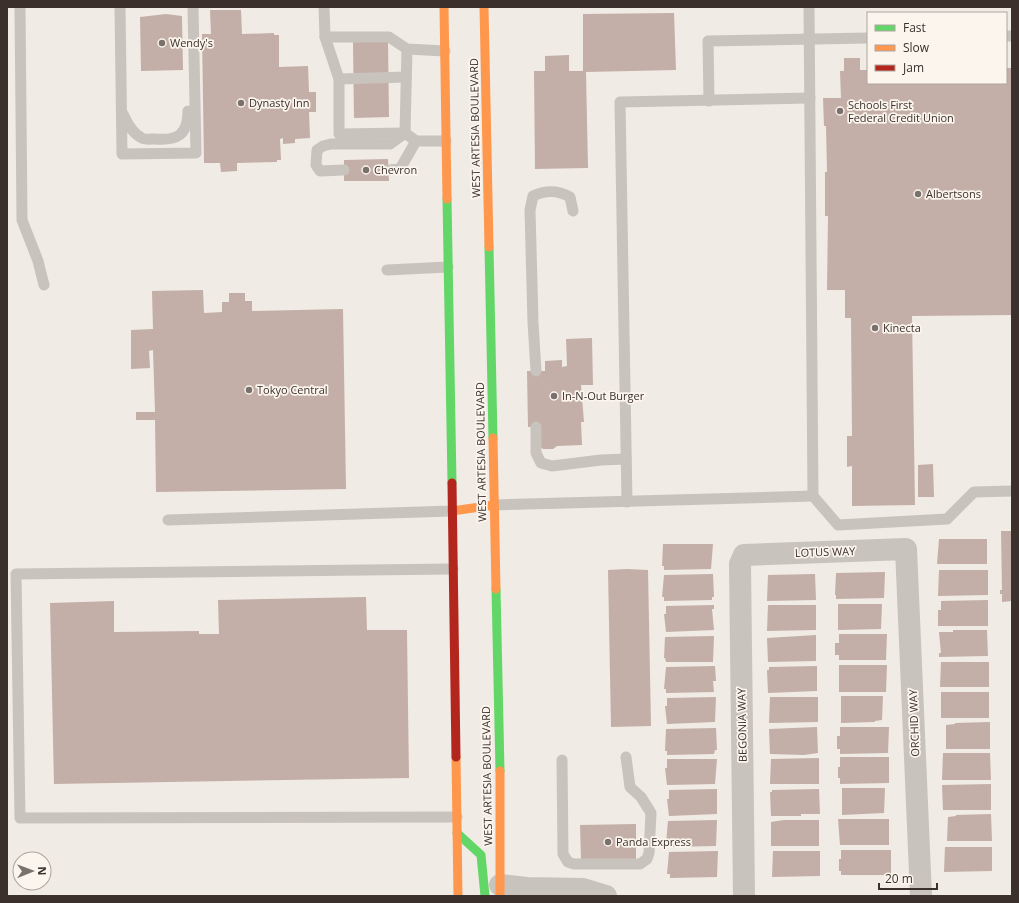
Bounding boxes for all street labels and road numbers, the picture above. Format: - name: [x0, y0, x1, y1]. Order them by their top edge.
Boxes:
- street label: WEST ARTESIA BOULEVARD: [466, 58, 483, 198]
- street label: WEST ARTESIA BOULEVARD: [472, 382, 489, 522]
- street label: LOTUS WAY: [794, 543, 856, 560]
- street label: BEGONIA WAY: [733, 687, 750, 762]
- street label: ORCHID WAY: [905, 688, 922, 757]
- street label: WEST ARTESIA BOULEVARD: [478, 706, 495, 846]

